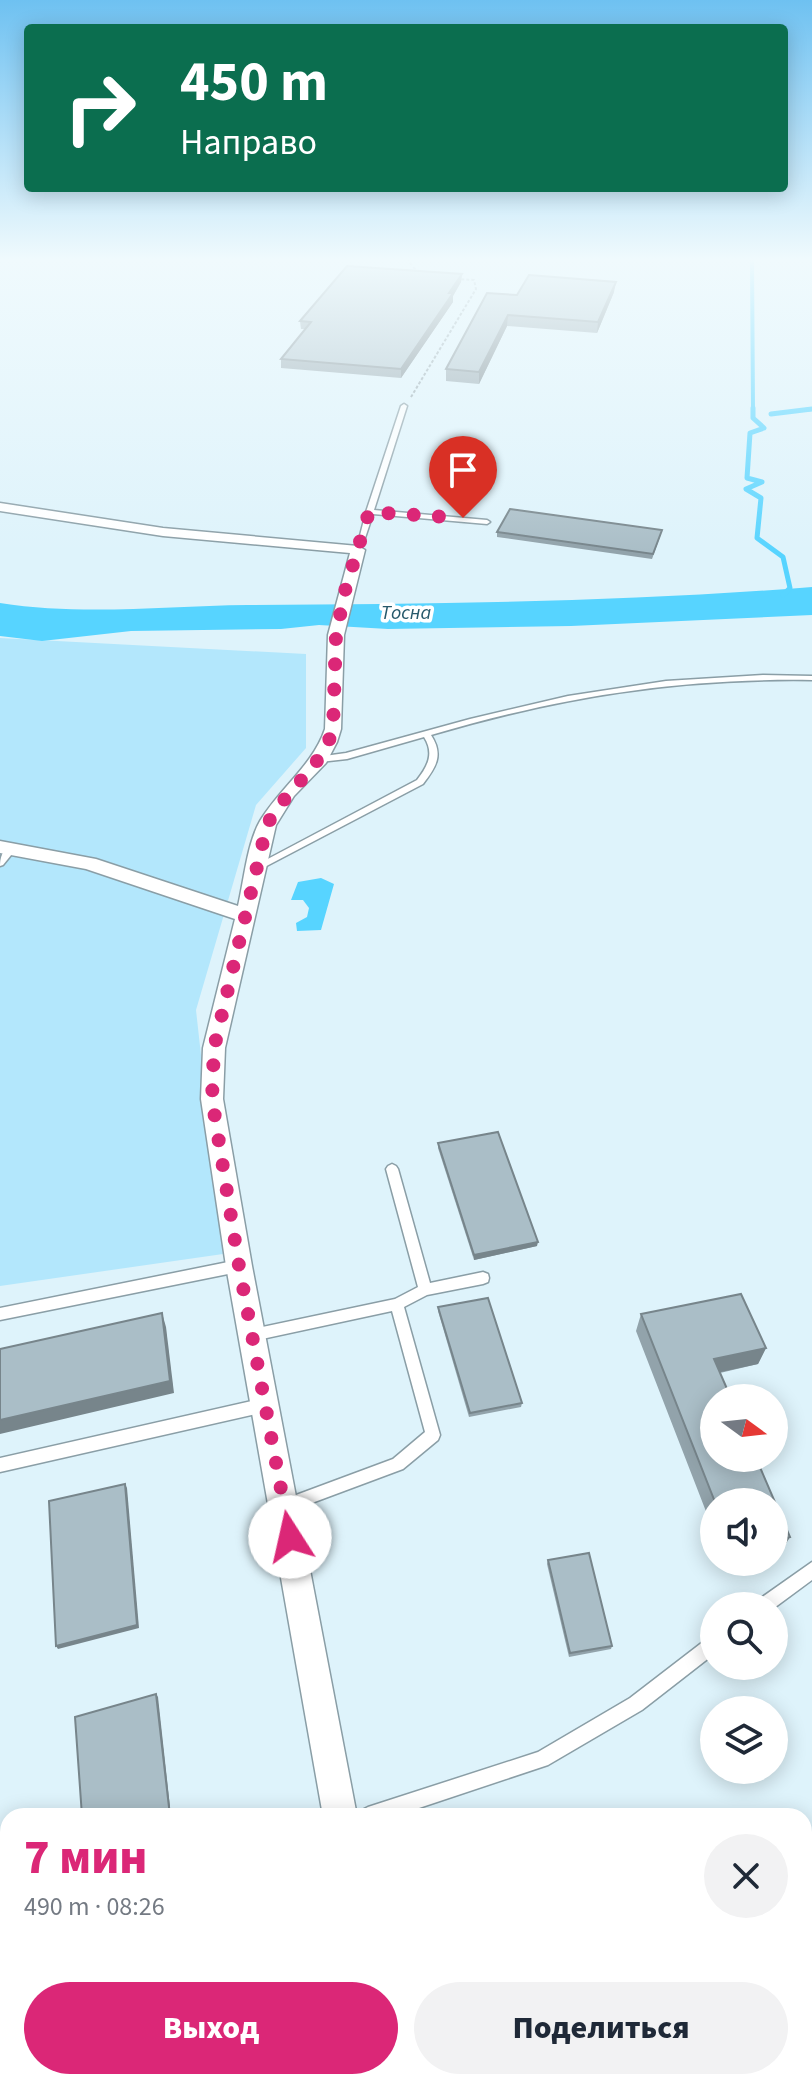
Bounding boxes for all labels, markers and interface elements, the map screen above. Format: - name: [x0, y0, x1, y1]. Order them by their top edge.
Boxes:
- text: 450 m: [180, 43, 328, 122]
- icon: right: [48, 56, 152, 160]
- text: Направо: [180, 117, 317, 168]
- pin: [429, 436, 497, 518]
- icon: arrive: [441, 448, 485, 492]
- water label: Тосна: [381, 599, 432, 627]
- north arrow: [700, 1384, 788, 1472]
- map controls: [700, 1384, 788, 1784]
- button: sound: [700, 1488, 788, 1576]
- position arrow: [248, 1495, 332, 1579]
- button: search: [700, 1592, 788, 1680]
- button: layers: [700, 1696, 788, 1784]
- text: 7 мин: [24, 1824, 147, 1892]
- button: close: [704, 1834, 788, 1918]
- text: 490 m · 08:26: [24, 1888, 165, 1925]
- button: Выход: [24, 1982, 398, 2074]
- button: Поделиться: [414, 1982, 788, 2074]

